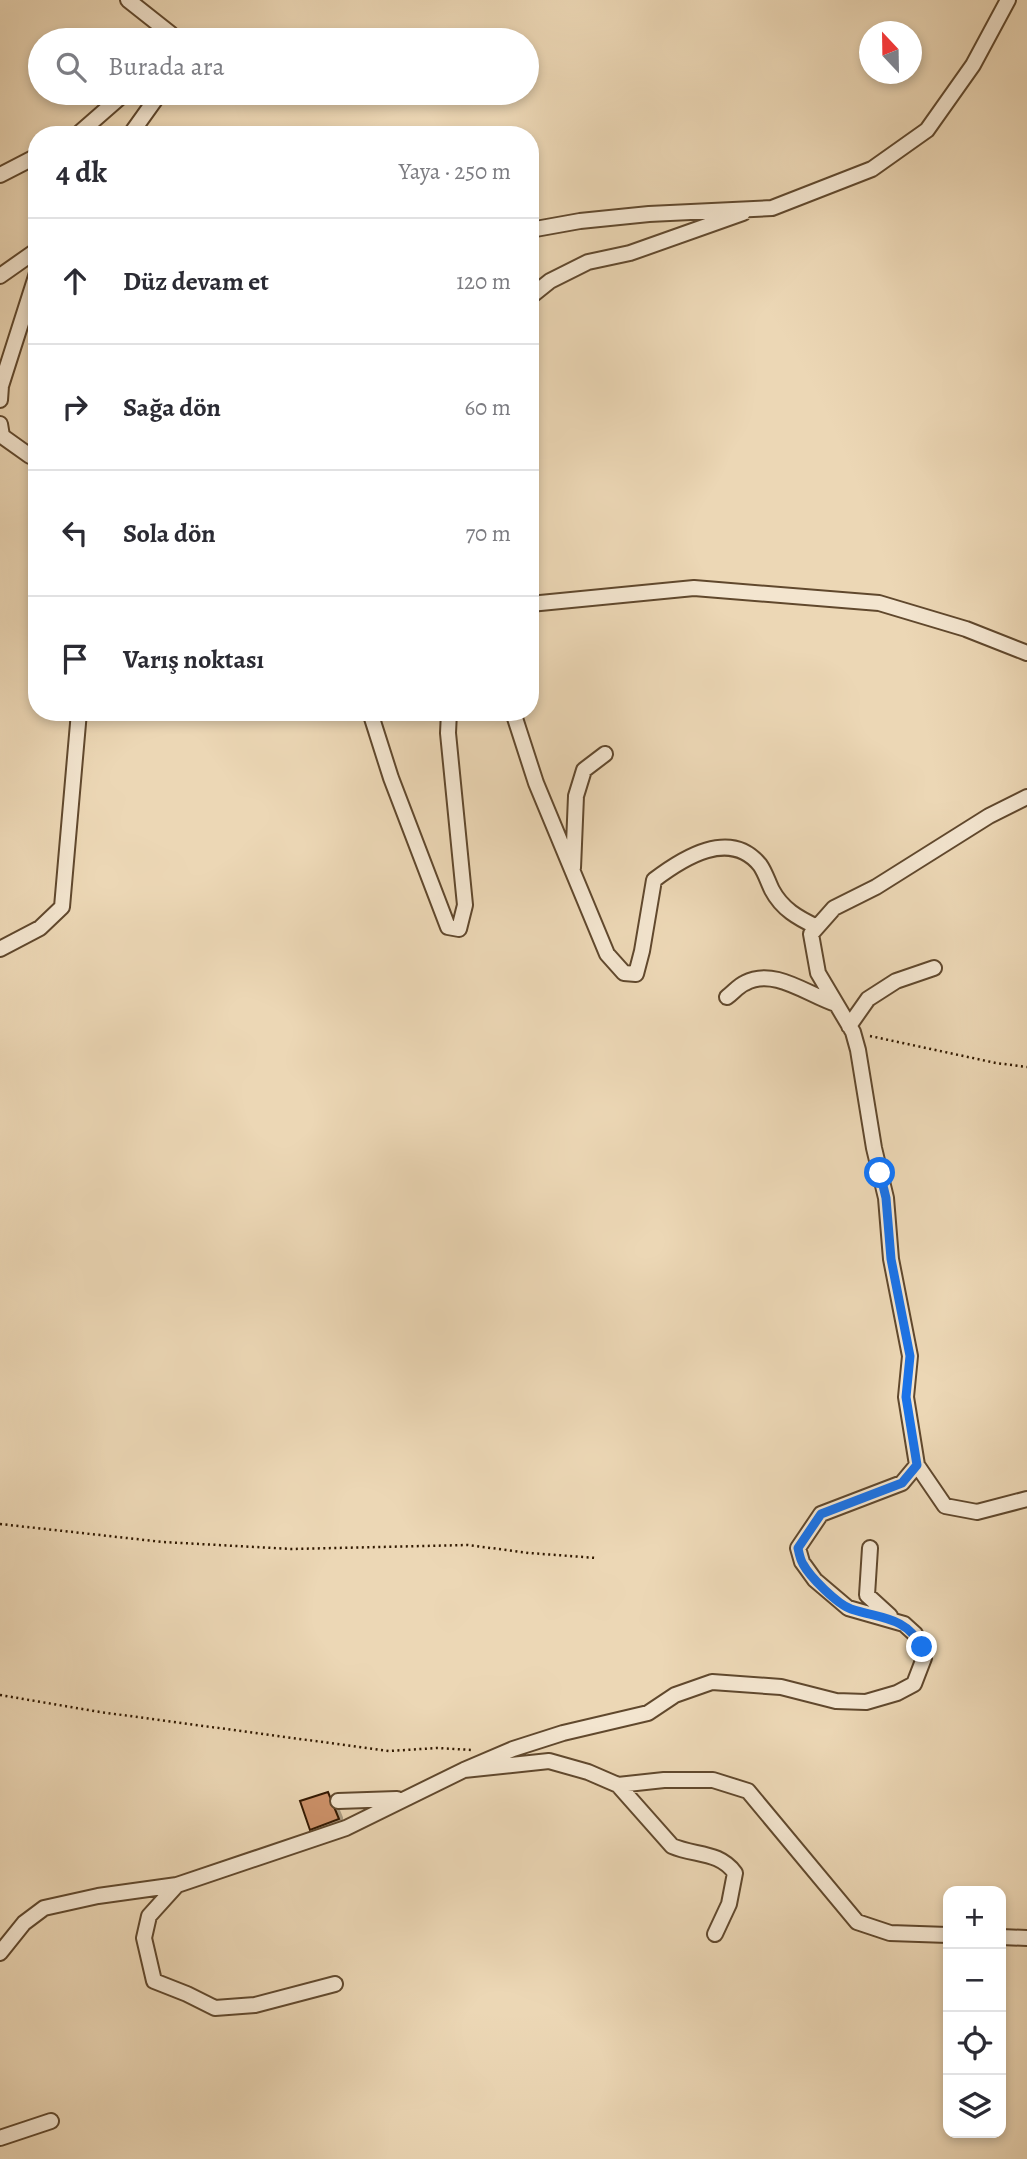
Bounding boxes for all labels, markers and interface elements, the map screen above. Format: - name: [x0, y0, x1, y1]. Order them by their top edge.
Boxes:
- north arrow: [859, 21, 922, 84]
- search box: [28, 28, 539, 105]
- icon: search: [52, 48, 90, 86]
- text: Burada ara: [108, 49, 225, 84]
- text: 4 dk: [56, 152, 107, 192]
- text: Yaya · 250 m: [399, 156, 511, 187]
- icon: ahead: [56, 262, 94, 300]
- text: Düz devam et: [123, 264, 269, 299]
- text: 120 m: [456, 266, 511, 297]
- icon: right: [56, 388, 94, 426]
- text: Sağa dön: [123, 390, 221, 425]
- text: 60 m: [464, 392, 511, 423]
- icon: left: [56, 514, 94, 552]
- text: Sola dön: [123, 516, 216, 551]
- text: 70 m: [465, 518, 511, 549]
- icon: arrive: [56, 640, 94, 678]
- text: Varış noktası: [123, 642, 264, 677]
- route start: [864, 1157, 895, 1188]
- route end: [906, 1631, 937, 1662]
- map controls: [943, 1886, 1006, 2138]
- button: +: [943, 1886, 1006, 1949]
- button: −: [943, 1949, 1006, 2012]
- button: locate: [943, 2012, 1006, 2075]
- button: layers: [943, 2075, 1006, 2138]

